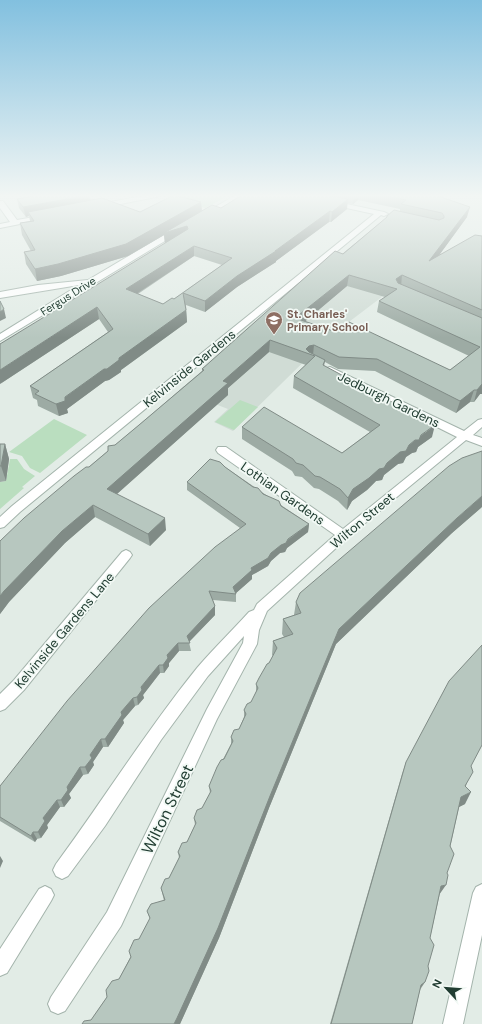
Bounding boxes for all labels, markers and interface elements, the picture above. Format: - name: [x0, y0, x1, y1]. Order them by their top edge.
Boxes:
- street label: Fergus Drive: [38, 273, 98, 319]
- place label: St. Charles' Primary School: [287, 307, 368, 334]
- school or university icon: St. Charles' Primary School: [264, 310, 284, 335]
- street label: Kelvinside Gardens: [139, 326, 239, 411]
- street label: Jedburgh Gardens: [335, 367, 443, 432]
- street label: Lothian Gardens: [237, 458, 328, 529]
- street label: Wilton Street: [327, 488, 398, 552]
- street label: Kelvinside Gardens Lane: [11, 569, 118, 692]
- street label: Wilton Street: [137, 761, 198, 858]
- north arrow: [426, 968, 466, 1008]
- text: N: [429, 977, 445, 990]

